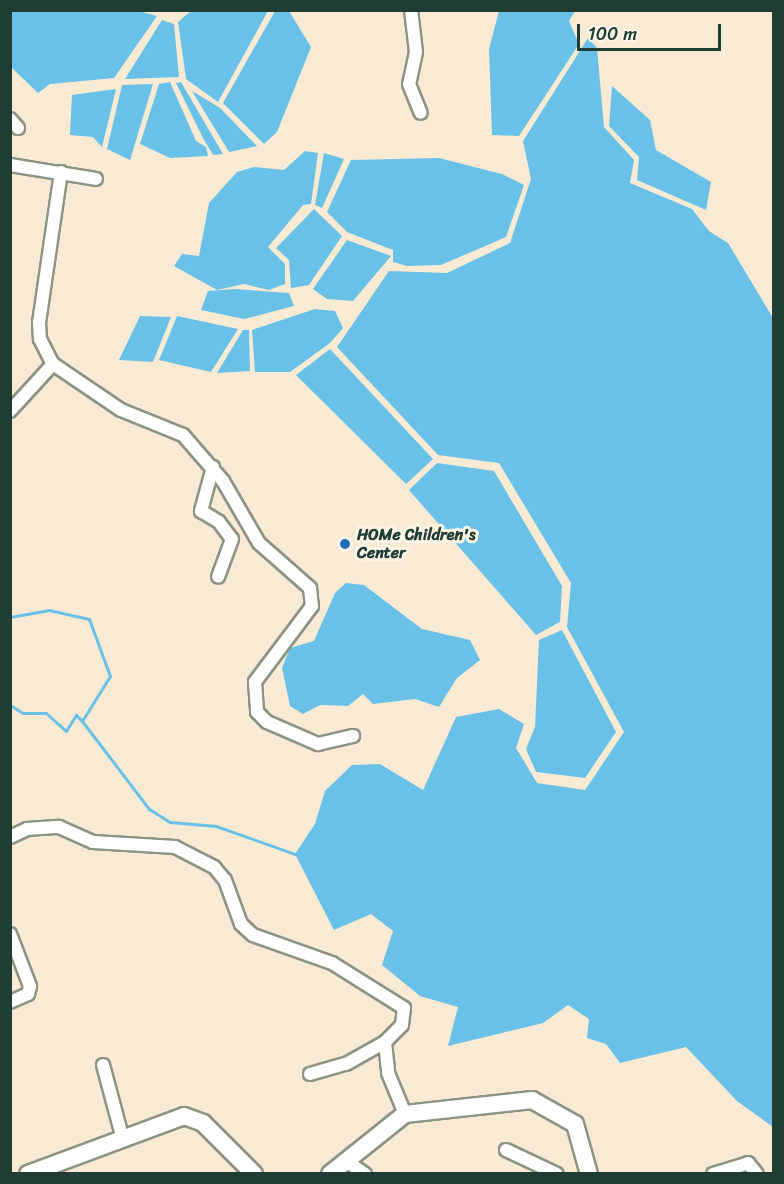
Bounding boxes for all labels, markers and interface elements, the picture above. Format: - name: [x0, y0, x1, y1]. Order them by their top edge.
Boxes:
- scale bar: [580, 12, 724, 50]
- text: 100 m: [588, 18, 637, 50]
- place label: HOMe Children's Center: [357, 525, 477, 563]
- marker: HOMe Children's Center: [338, 537, 352, 551]

